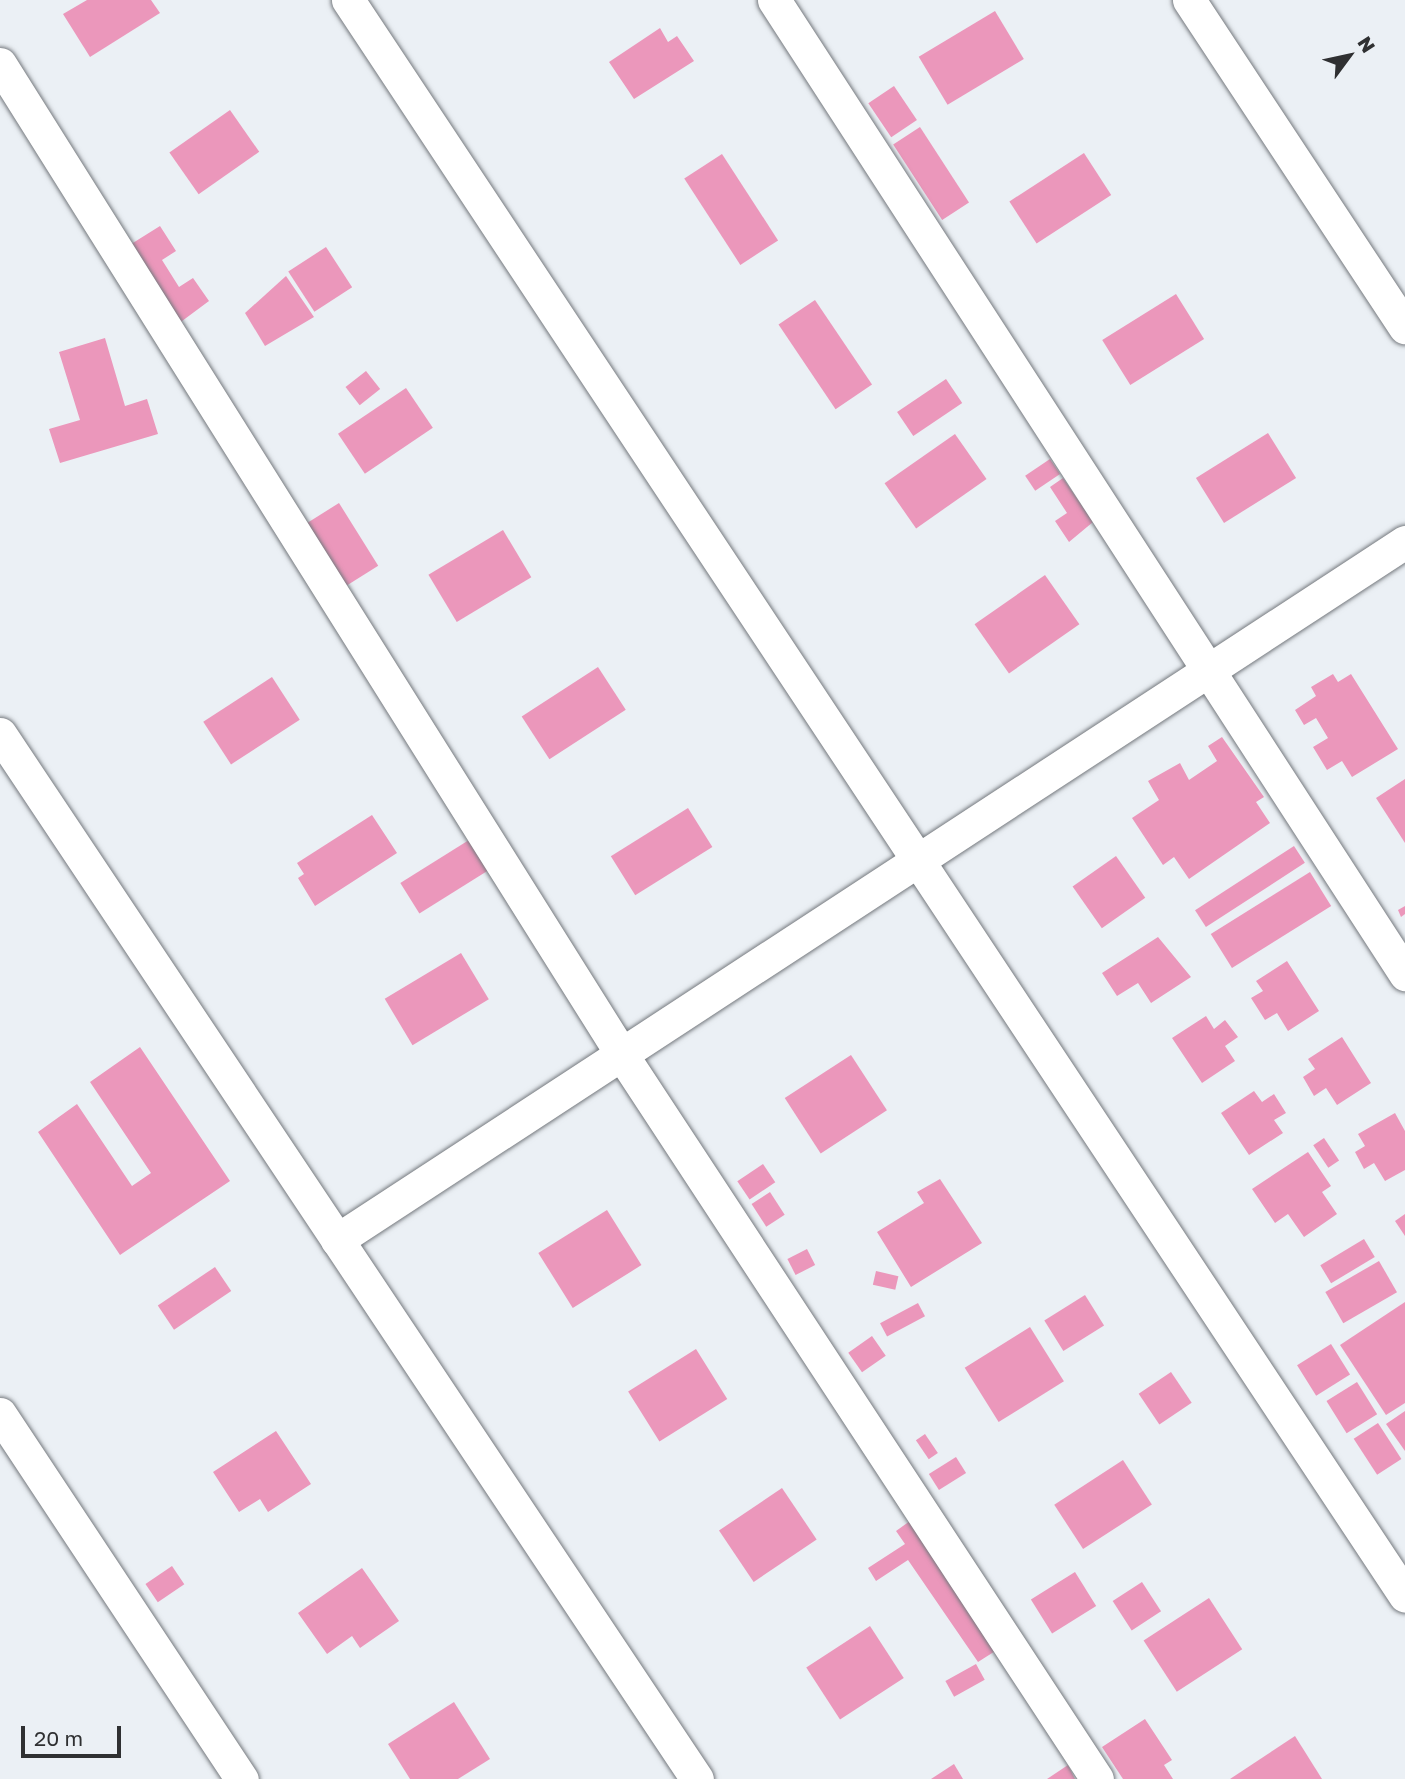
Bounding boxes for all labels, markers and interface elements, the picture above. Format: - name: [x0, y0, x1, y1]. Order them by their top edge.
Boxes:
- north arrow: [1314, 21, 1384, 91]
- text: N: [1353, 32, 1381, 57]
- scale bar: [24, 1712, 124, 1756]
- text: 20 m: [34, 1725, 83, 1751]

